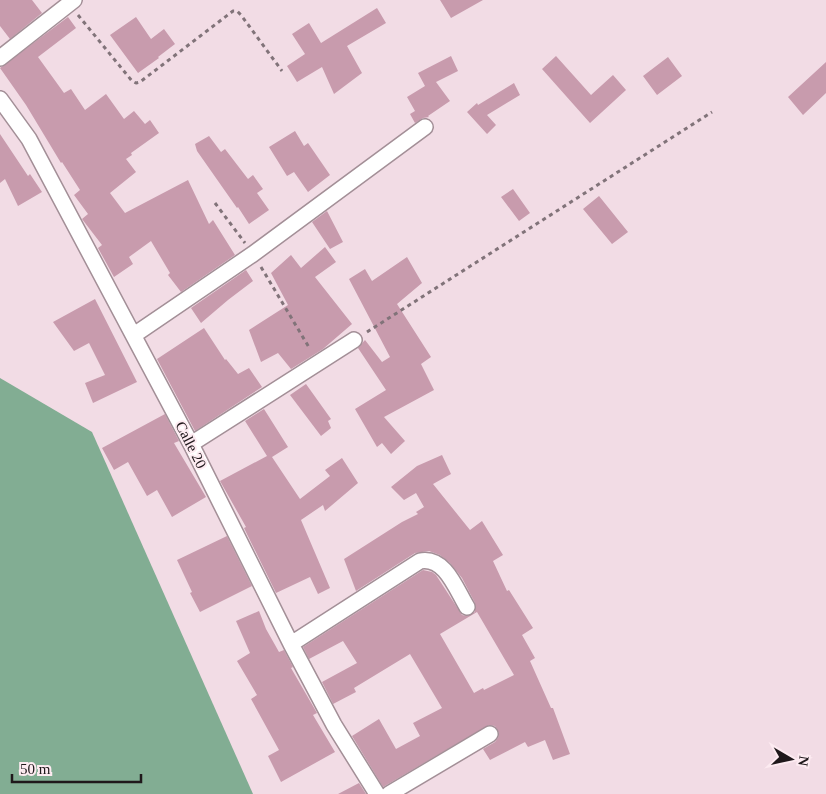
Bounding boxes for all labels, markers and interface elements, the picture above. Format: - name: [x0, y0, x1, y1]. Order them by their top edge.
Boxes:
- street label: Calle 20: [172, 419, 210, 471]
- north arrow: [766, 734, 816, 784]
- scale bar: [12, 752, 141, 784]
- text: N: [795, 755, 812, 767]
- text: 50 m: [20, 761, 51, 777]

